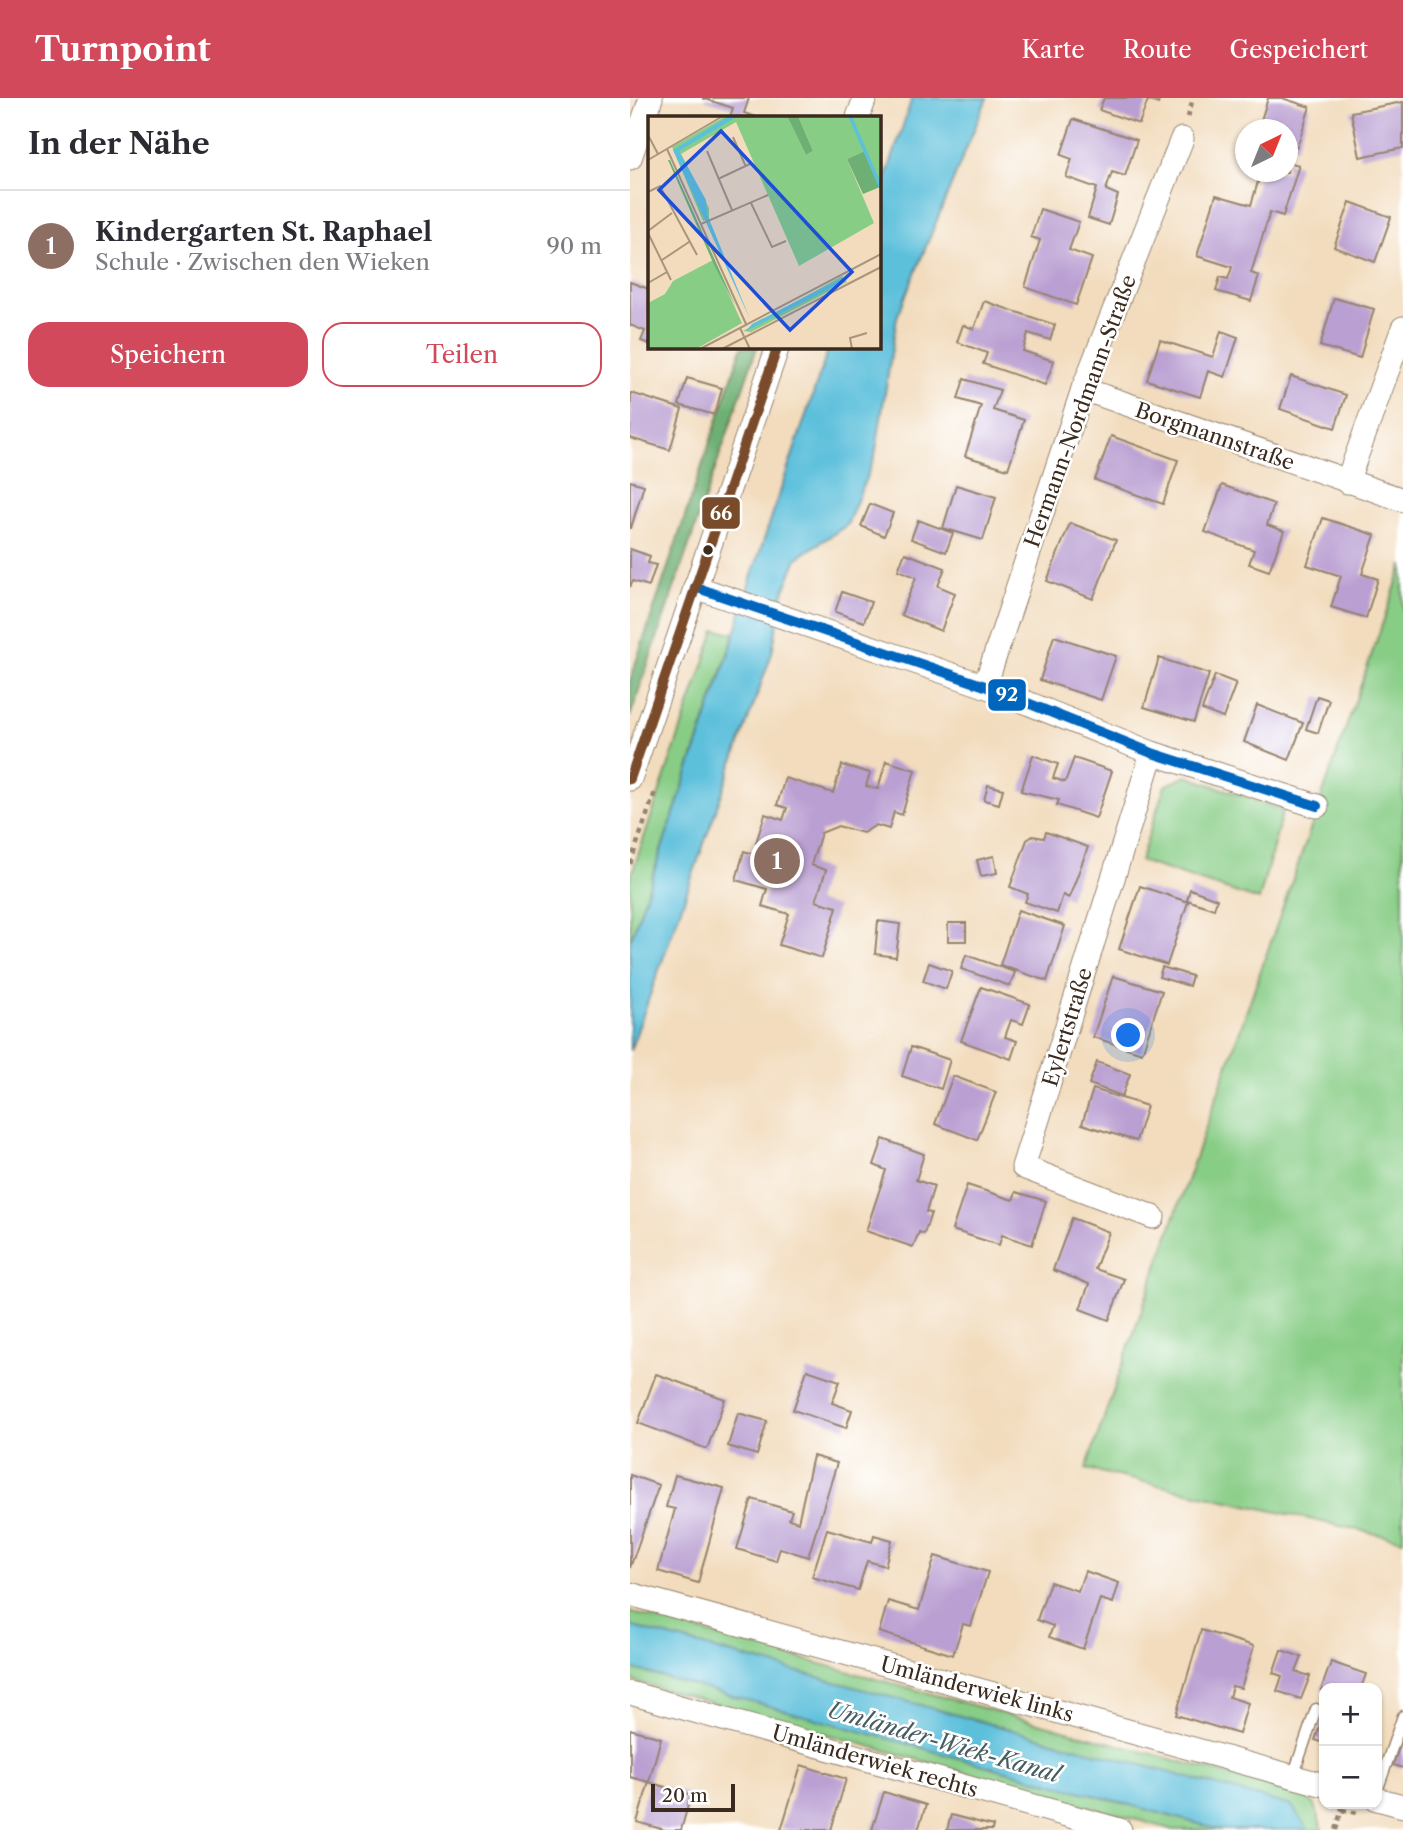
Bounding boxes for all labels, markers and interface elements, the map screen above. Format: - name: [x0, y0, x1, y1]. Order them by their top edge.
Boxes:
- text: Turnpoint: [35, 29, 211, 70]
- text: Karte: [1021, 35, 1085, 64]
- text: Route: [1123, 35, 1192, 64]
- text: Gespeichert: [1230, 35, 1368, 64]
- inset map: [648, 116, 880, 348]
- north arrow: [1235, 119, 1298, 182]
- text: In der Nähe: [28, 125, 210, 162]
- text: Kindergarten St. Raphael: [95, 216, 432, 248]
- text: 1: [46, 232, 56, 260]
- text: 90 m: [546, 232, 602, 260]
- text: Schule · Zwischen den Wieken: [95, 248, 430, 276]
- street label: Hermann-Nordmann-Straße: [1019, 271, 1141, 551]
- button: Speichern: [28, 322, 308, 387]
- button: Teilen: [322, 322, 602, 387]
- street label: Borgmannstraße: [1132, 397, 1298, 475]
- line badge: 66: [701, 496, 741, 530]
- text: 66: [710, 502, 732, 525]
- unlabelled marker: [701, 543, 715, 557]
- line badge: 92: [987, 678, 1027, 712]
- text: 92: [996, 683, 1018, 706]
- pin: 1: [754, 835, 800, 887]
- street label: Eylertstraße: [1037, 965, 1097, 1089]
- your location: [1111, 1018, 1145, 1052]
- street label: Umländerwiek links: [878, 1651, 1076, 1727]
- map controls: [1319, 1683, 1382, 1809]
- button: +: [1319, 1683, 1382, 1746]
- water label: Umländer-Wiek-Kanal: [824, 1695, 1066, 1789]
- street label: Umländerwiek rechts: [769, 1720, 981, 1802]
- button: −: [1319, 1746, 1382, 1809]
- scale bar: [651, 1781, 735, 1813]
- text: 20 m: [662, 1784, 708, 1807]

